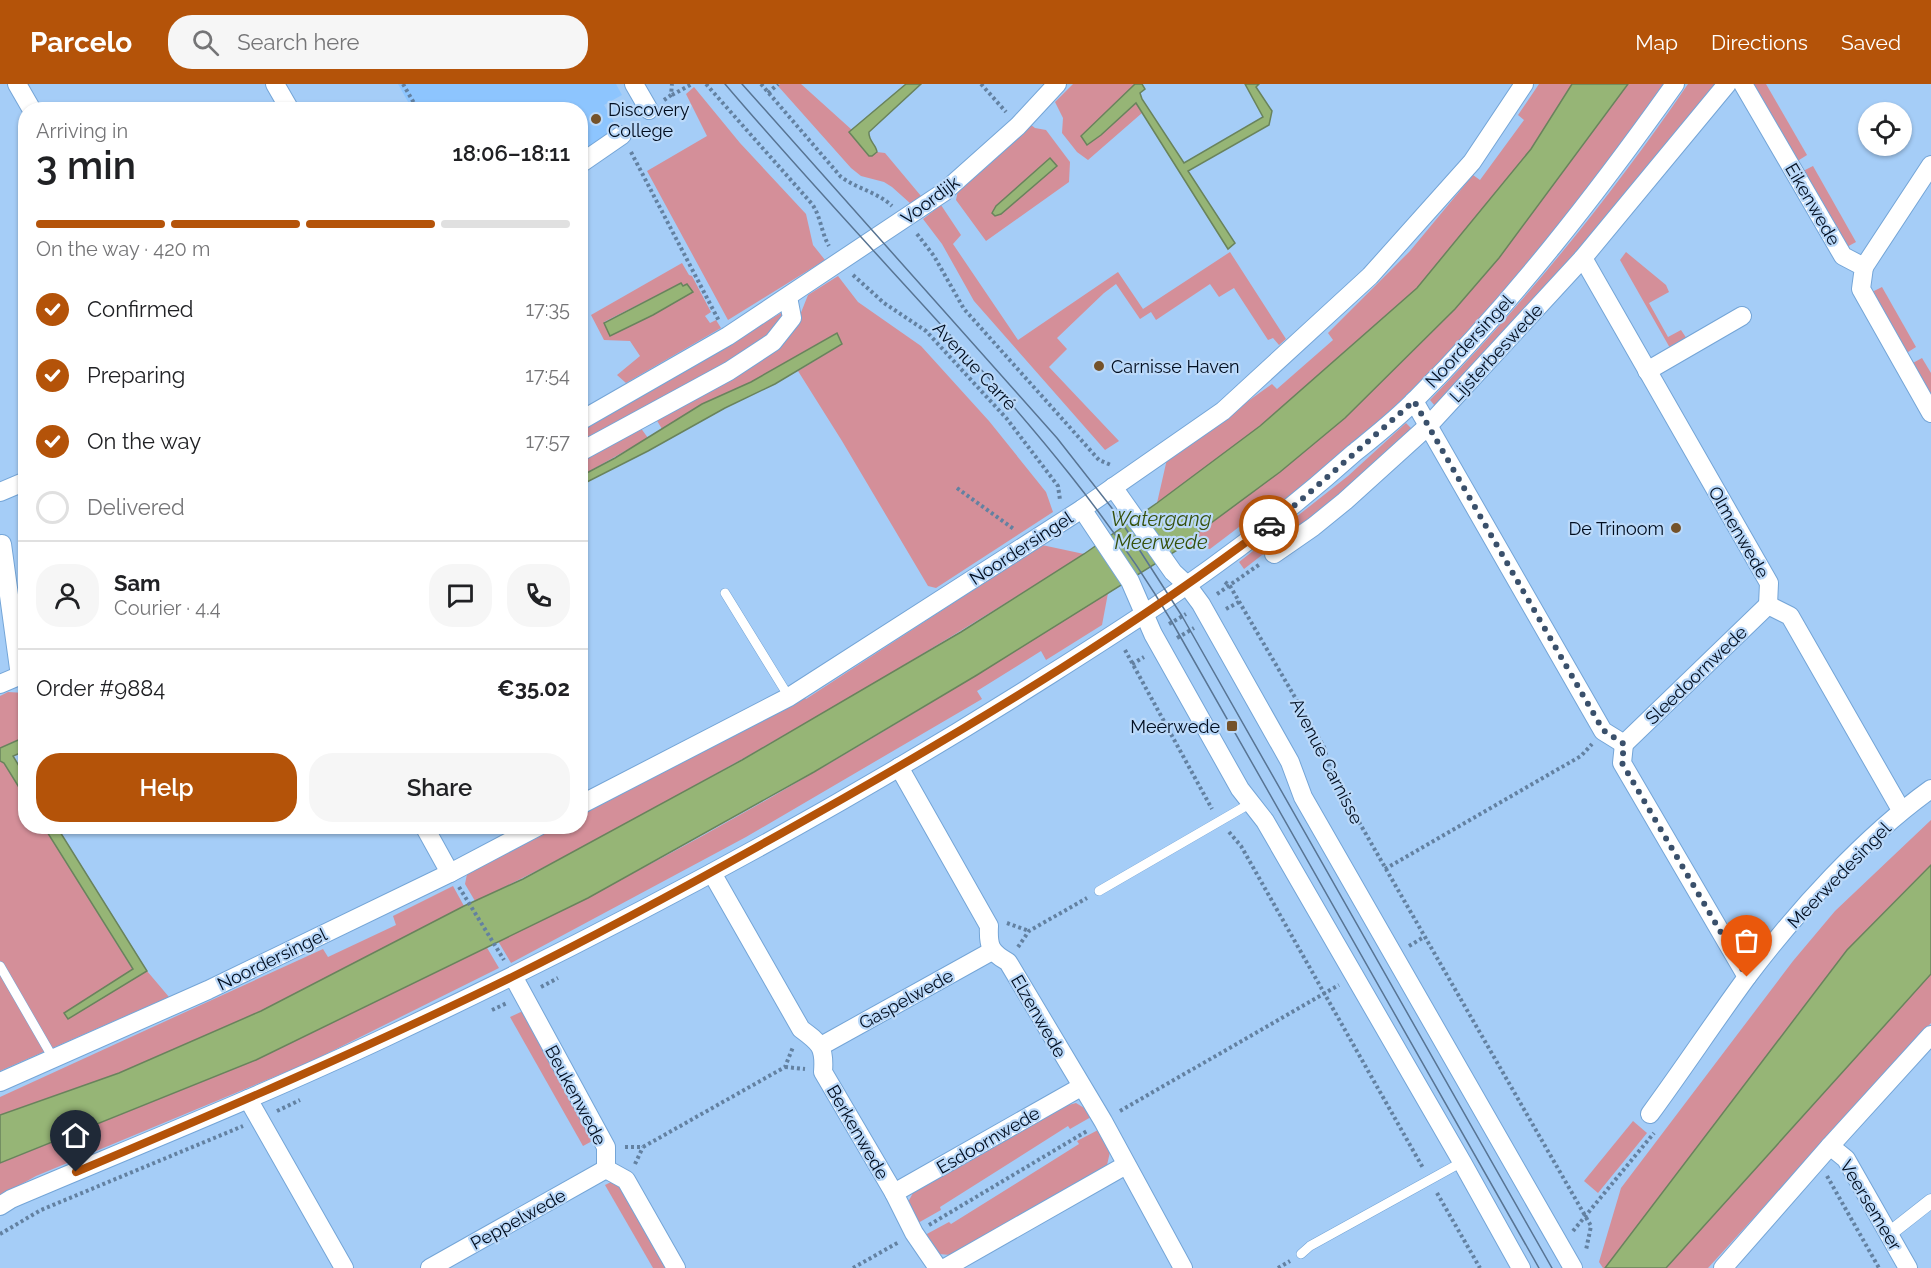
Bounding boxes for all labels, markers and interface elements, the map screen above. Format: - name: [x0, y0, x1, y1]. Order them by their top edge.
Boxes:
- search box: [168, 15, 588, 69]
- text: Parcelo: [30, 26, 132, 59]
- icon: search: [189, 26, 222, 59]
- text: Search here: [237, 29, 359, 55]
- text: Map: [1635, 30, 1678, 55]
- text: Directions: [1711, 30, 1808, 55]
- text: Saved: [1841, 30, 1901, 55]
- place label: Discovery College: [608, 99, 690, 141]
- map controls: [1858, 102, 1912, 156]
- button: locate: [1858, 102, 1912, 156]
- marker: Discovery College: [589, 112, 603, 126]
- text: Arriving in: [36, 119, 128, 143]
- text: 18:06–18:11: [452, 140, 570, 166]
- text: 3 min: [36, 142, 136, 188]
- street label: Eikenwede: [1781, 159, 1845, 249]
- street label: Voordijk: [897, 171, 964, 229]
- text: On the way · 420 m: [36, 237, 210, 261]
- street label: Noordersingel: [1421, 290, 1517, 392]
- icon: check: [36, 293, 69, 326]
- text: Confirmed: [87, 296, 194, 322]
- text: 17:35: [526, 297, 570, 321]
- street label: Lijsterbeswede: [1445, 299, 1547, 407]
- street label: Avenue Carré: [929, 318, 1021, 415]
- place label: Carnisse Haven: [1111, 356, 1239, 377]
- icon: check: [36, 359, 69, 392]
- marker: Carnisse Haven: [1092, 359, 1106, 373]
- text: Preparing: [87, 362, 185, 388]
- text: 17:54: [525, 363, 570, 387]
- icon: check: [36, 425, 69, 458]
- text: On the way: [87, 428, 201, 454]
- text: 17:57: [526, 429, 570, 453]
- street label: Olmenwede: [1704, 482, 1774, 582]
- text: Delivered: [87, 494, 185, 520]
- courier: [1239, 495, 1299, 555]
- street label: Noordersingel: [965, 507, 1077, 589]
- water label: Watergang Meerwede: [1110, 507, 1212, 554]
- icon: car: [1253, 509, 1286, 542]
- place label: De Trinoom: [1568, 518, 1664, 539]
- marker: De Trinoom: [1669, 521, 1683, 535]
- button: person: [36, 564, 99, 627]
- button: chat: [429, 564, 492, 627]
- button: phone: [507, 564, 570, 627]
- text: Sam: [114, 570, 161, 596]
- text: Courier · 4.4: [114, 596, 221, 620]
- street label: Sleedoornwede: [1641, 621, 1751, 729]
- text: Order #9884: [36, 675, 165, 701]
- text: €35.02: [497, 675, 570, 701]
- street label: Avenue Carnisse: [1286, 694, 1368, 828]
- place label: Meerwede: [1130, 716, 1220, 737]
- marker: Meerwede: [1225, 719, 1239, 733]
- button: Help: [36, 753, 297, 822]
- button: Share: [309, 753, 570, 822]
- street label: Meerwedesingel: [1783, 817, 1895, 932]
- pin: [1721, 915, 1772, 977]
- street label: Noordersingel: [214, 923, 330, 995]
- icon: bag: [1730, 924, 1763, 957]
- street label: Gaspelwede: [855, 964, 957, 1033]
- street label: Elzenwede: [1007, 971, 1071, 1061]
- street label: Beukenwede: [541, 1042, 611, 1149]
- street label: Berkenwede: [823, 1081, 894, 1183]
- street label: Esdoornwede: [933, 1102, 1044, 1178]
- pin: [50, 1110, 101, 1172]
- icon: home: [59, 1119, 92, 1152]
- street label: Veersemeer: [1836, 1156, 1907, 1255]
- street label: Peppelwede: [467, 1184, 570, 1254]

